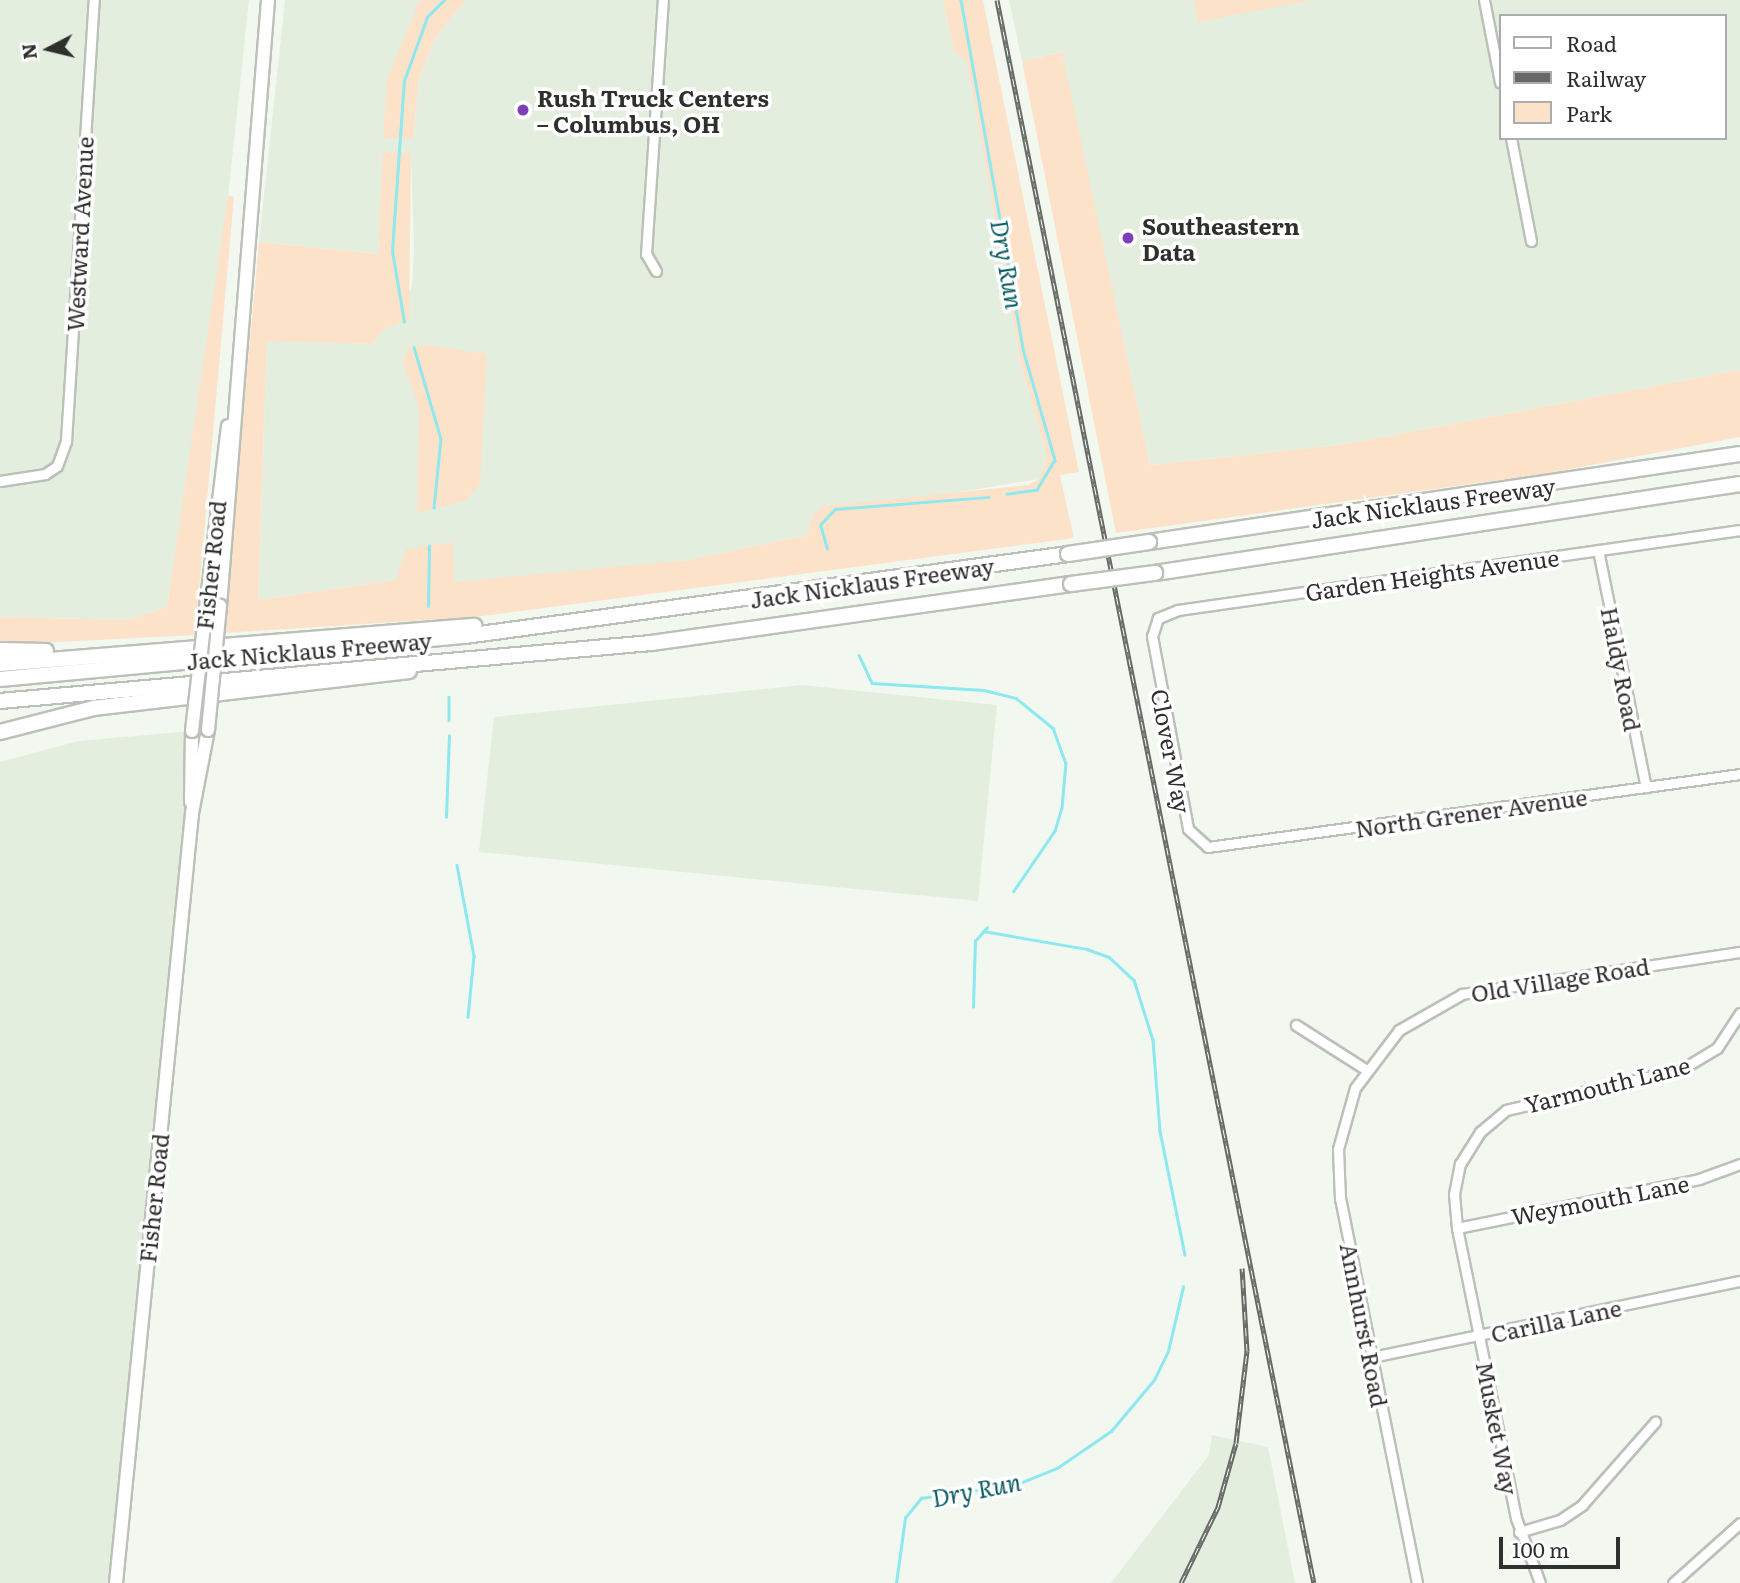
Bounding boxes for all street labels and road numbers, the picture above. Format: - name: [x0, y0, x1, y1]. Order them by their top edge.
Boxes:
- street label: Westward Avenue: [60, 136, 98, 332]
- street label: Jack Nicklaus Freeway: [1309, 471, 1557, 533]
- street label: Fisher Road: [189, 499, 231, 631]
- street label: Garden Heights Avenue: [1303, 543, 1561, 605]
- street label: Jack Nicklaus Freeway: [748, 551, 996, 613]
- street label: Haldy Road: [1596, 604, 1648, 734]
- street label: Jack Nicklaus Freeway: [185, 626, 433, 674]
- street label: Clover Way: [1146, 687, 1198, 815]
- street label: North Grener Avenue: [1353, 782, 1589, 842]
- street label: Old Village Road: [1469, 951, 1651, 1007]
- street label: Yarmouth Lane: [1521, 1050, 1693, 1118]
- street label: Fisher Road: [132, 1132, 174, 1264]
- street label: Weymouth Lane: [1509, 1168, 1691, 1230]
- street label: Annhurst Road: [1336, 1241, 1394, 1409]
- street label: Carilla Lane: [1488, 1293, 1624, 1347]
- street label: Musket Way: [1472, 1359, 1524, 1497]

